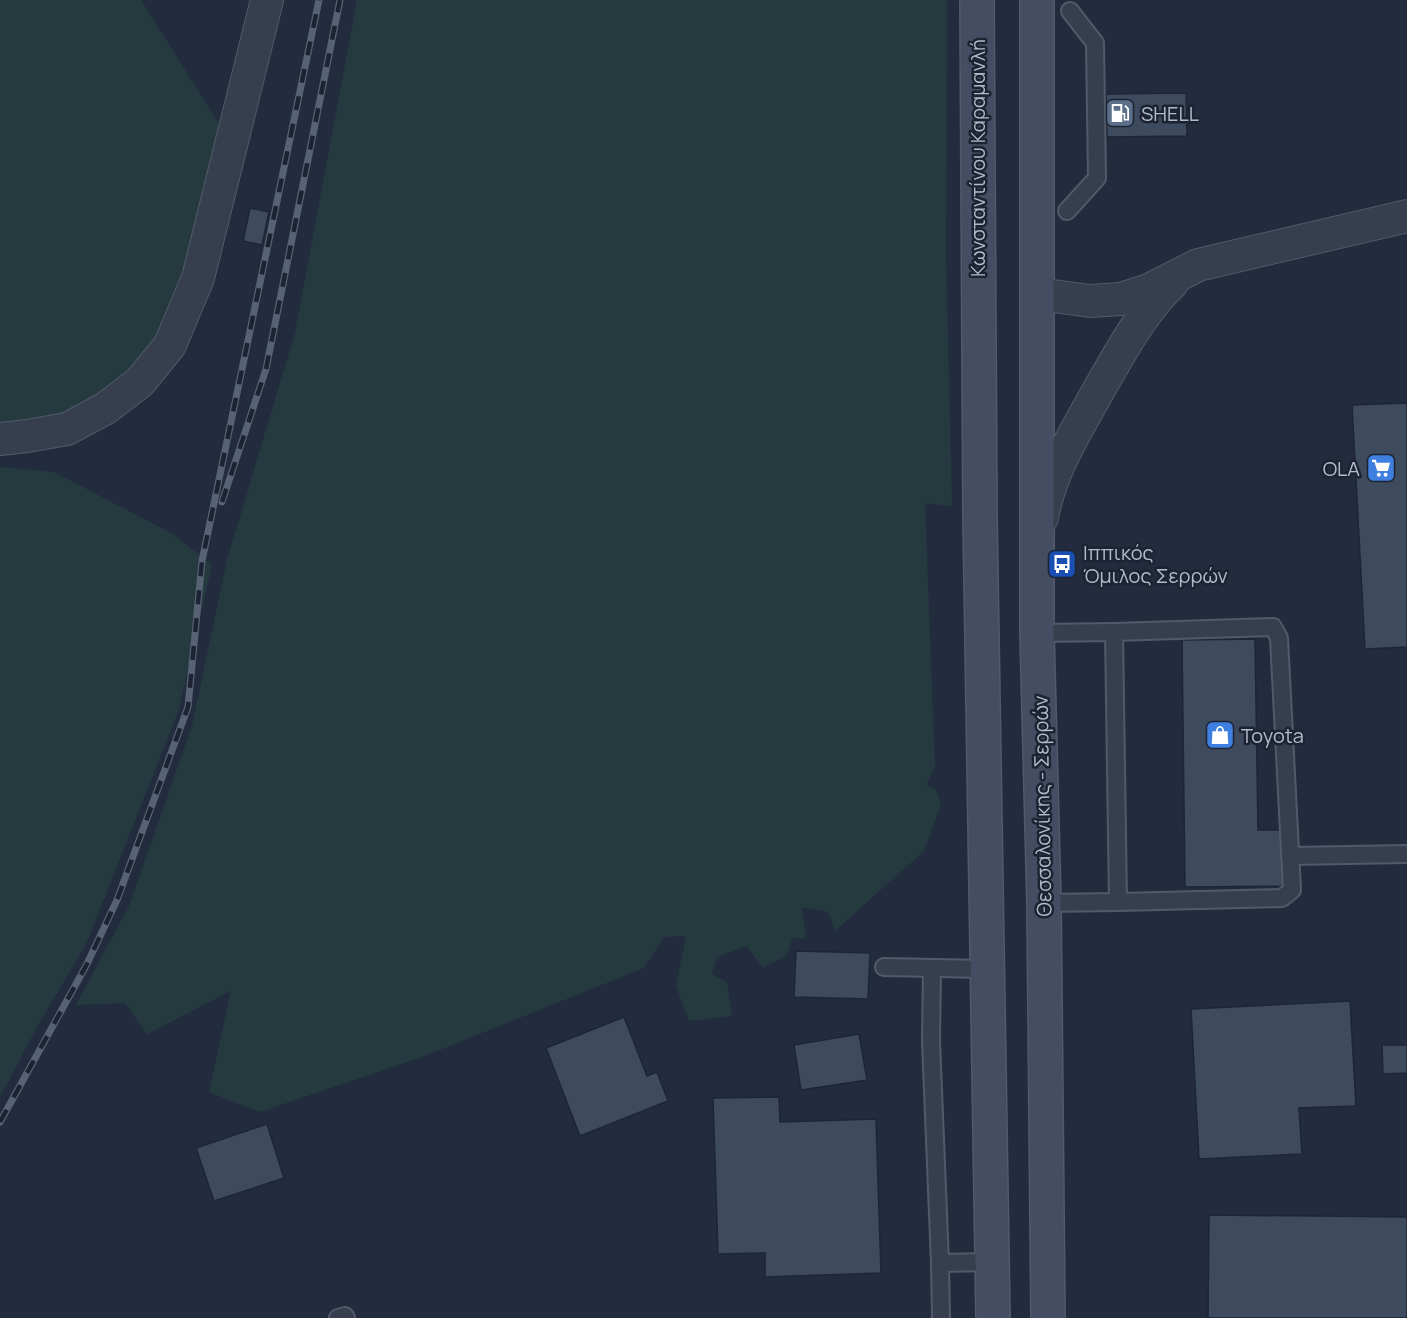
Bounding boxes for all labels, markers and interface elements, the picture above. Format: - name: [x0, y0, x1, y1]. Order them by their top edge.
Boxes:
- street label: Κωνσταντίνου Καραμανλή: [964, 39, 991, 277]
- fuel station icon: SHELL: [1104, 97, 1136, 129]
- place label: SHELL: [1141, 100, 1199, 127]
- supermarket icon: OLA: [1365, 452, 1397, 484]
- place label: OLA: [1323, 455, 1360, 482]
- place label: Ιππικός Όμιλος Σερρών: [1083, 539, 1228, 589]
- bus stop icon: Ιππικός Όμιλος Σερρών: [1046, 548, 1078, 580]
- street label: Θεσσαλονίκης - Σερρών: [1027, 695, 1057, 917]
- shop icon: Toyota: [1204, 719, 1236, 751]
- place label: Toyota: [1241, 722, 1304, 749]

